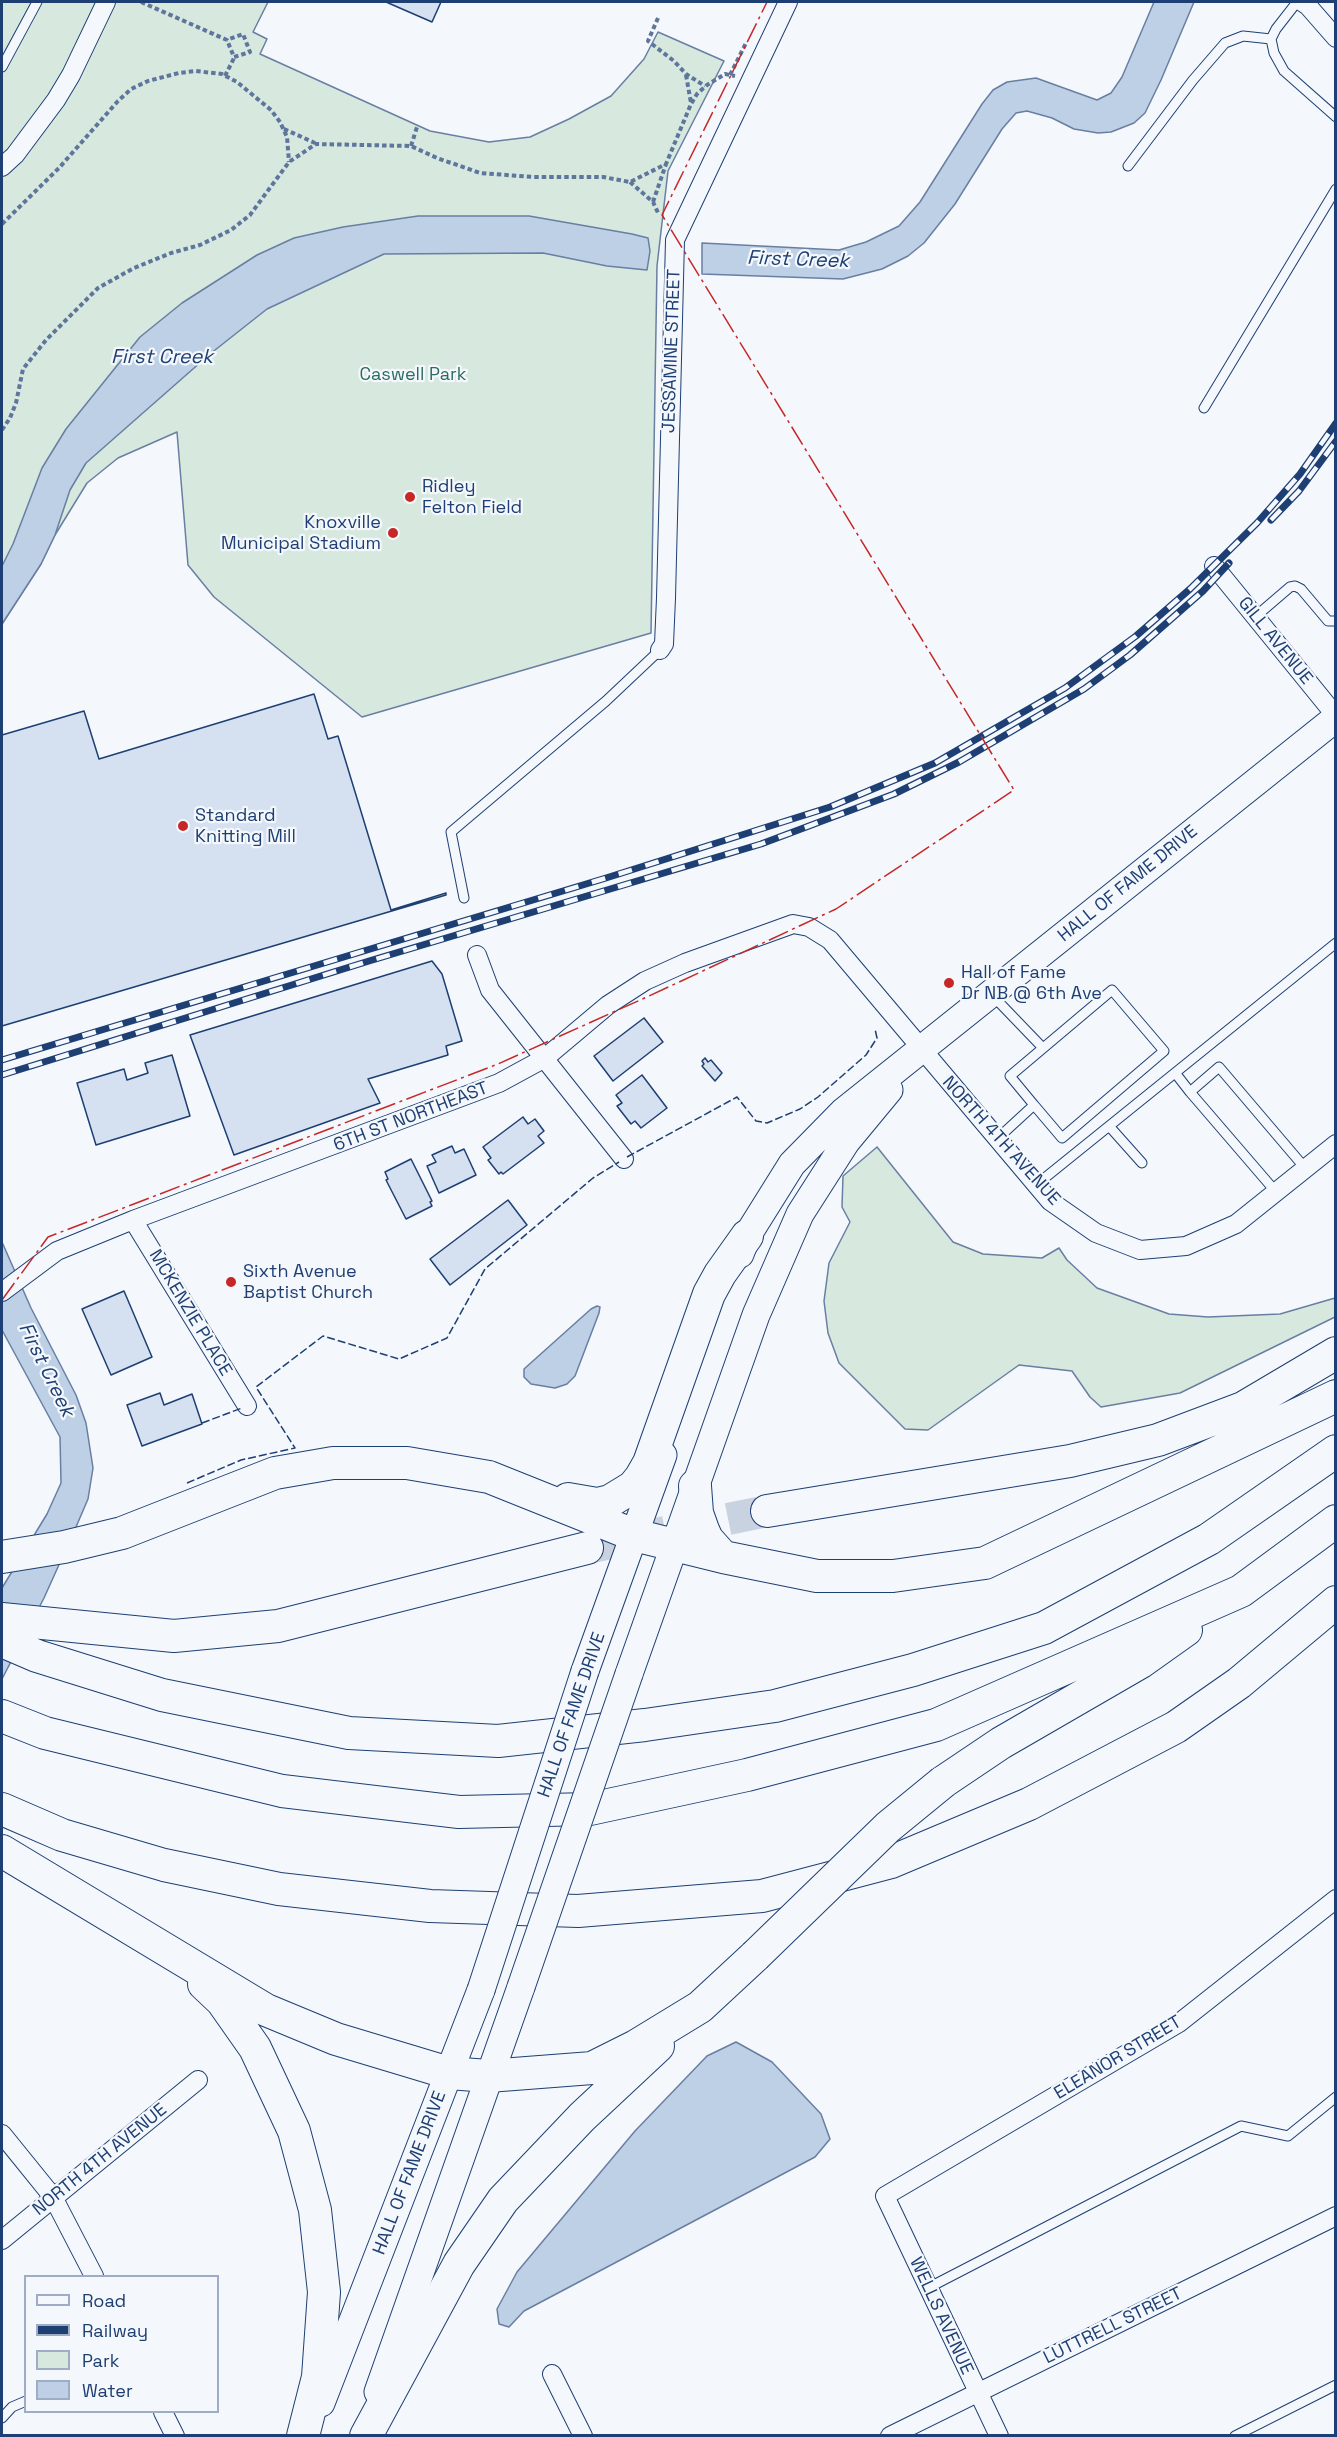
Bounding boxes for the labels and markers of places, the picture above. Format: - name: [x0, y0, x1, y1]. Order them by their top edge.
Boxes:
- place label: Ridley Felton Field: [422, 476, 522, 518]
- marker: Ridley Felton Field: [403, 490, 417, 504]
- place label: Knoxville Municipal Stadium: [221, 512, 381, 554]
- marker: Knoxville Municipal Stadium: [386, 526, 400, 540]
- place label: Standard Knitting Mill: [195, 805, 296, 848]
- marker: Standard Knitting Mill: [176, 819, 190, 833]
- place label: Hall of Fame Dr NB @ 6th Ave: [961, 962, 1102, 1004]
- marker: Hall of Fame Dr NB @ 6th Ave: [942, 976, 956, 990]
- place label: Sixth Avenue Baptist Church: [243, 1261, 373, 1304]
- marker: Sixth Avenue Baptist Church: [224, 1275, 238, 1289]

